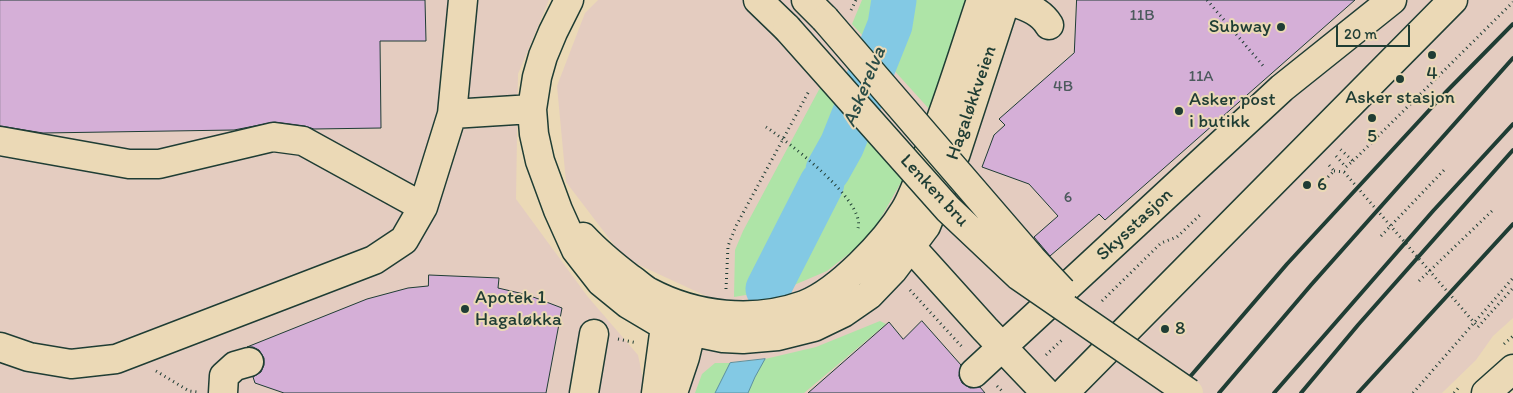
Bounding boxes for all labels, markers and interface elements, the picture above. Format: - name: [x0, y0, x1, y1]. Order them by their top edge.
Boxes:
- house number: 11B: [1129, 6, 1155, 26]
- scale bar: [1338, 15, 1412, 47]
- place label: Subway: [1209, 16, 1271, 38]
- marker: Subway: [1275, 21, 1287, 33]
- text: 20 m: [1344, 25, 1377, 43]
- water label: Askerelva: [838, 43, 892, 131]
- street label: Hagaløkkveien: [942, 43, 1002, 163]
- marker: 4: [1426, 49, 1438, 61]
- place label: 4: [1426, 63, 1438, 85]
- house number: 11A: [1188, 67, 1214, 87]
- marker: Asker stasjon: [1394, 73, 1406, 85]
- house number: 4B: [1053, 77, 1073, 97]
- place label: Asker stasjon: [1345, 87, 1455, 109]
- place label: Asker post i butikk: [1189, 89, 1276, 133]
- marker: Asker post i butikk: [1173, 105, 1185, 117]
- marker: 5: [1366, 112, 1378, 124]
- place label: 5: [1367, 126, 1377, 148]
- street label: Lenken bru: [895, 150, 973, 232]
- place label: 6: [1317, 174, 1327, 196]
- marker: 6: [1301, 179, 1313, 191]
- street label: Skysstasjon: [1092, 184, 1178, 266]
- house number: 6: [1064, 188, 1072, 208]
- place label: Apotek 1 Hagaløkka: [475, 287, 562, 331]
- marker: Apotek 1 Hagaløkka: [459, 303, 471, 315]
- place label: 8: [1175, 318, 1185, 340]
- marker: 8: [1159, 323, 1171, 335]

